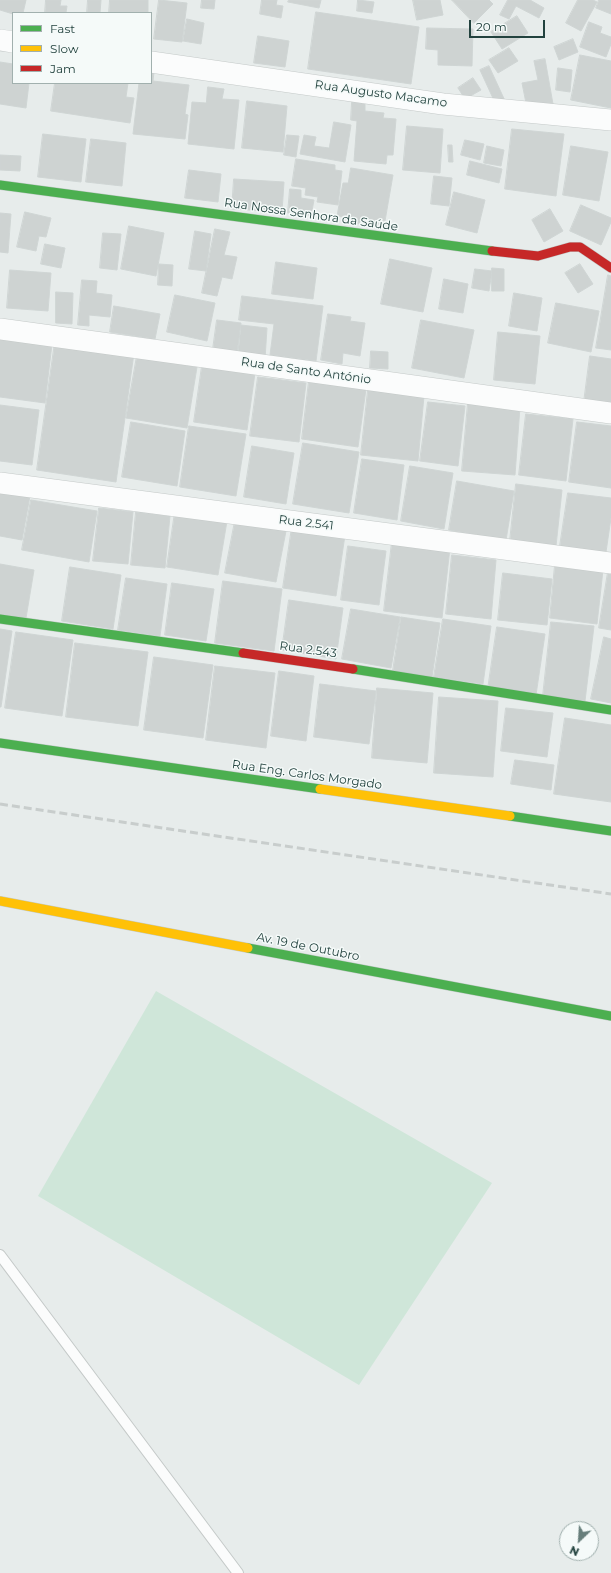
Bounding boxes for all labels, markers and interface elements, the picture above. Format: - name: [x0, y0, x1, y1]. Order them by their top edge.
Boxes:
- legend: [12, 12, 152, 84]
- scale bar: [471, 12, 547, 38]
- text: 20 m: [476, 19, 507, 34]
- text: Fast: [50, 21, 75, 36]
- text: Slow: [50, 41, 79, 56]
- text: Jam: [50, 61, 76, 76]
- street label: Rua Augusto Macamo: [314, 78, 448, 110]
- street label: Rua Nossa Senhora da Saúde: [223, 196, 399, 234]
- street label: Rua de Santo António: [240, 355, 372, 387]
- street label: Rua 2.541: [278, 512, 334, 534]
- street label: Rua 2.543: [278, 639, 338, 661]
- street label: Rua Eng. Carlos Morgado: [231, 757, 383, 793]
- street label: Av. 19 de Outubro: [255, 930, 361, 964]
- north arrow: [559, 1521, 599, 1561]
- text: N: [567, 1543, 581, 1559]

